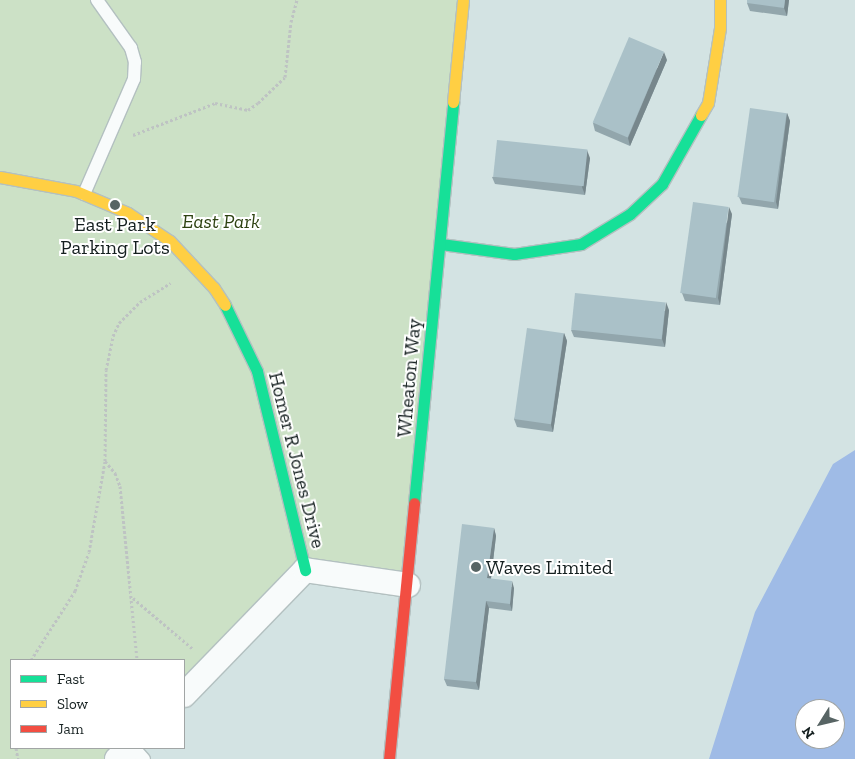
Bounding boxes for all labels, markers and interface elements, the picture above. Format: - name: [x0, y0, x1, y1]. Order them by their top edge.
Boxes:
- marker: East Park Parking Lots: [109, 199, 121, 211]
- park label: East Park: [182, 209, 260, 233]
- place label: East Park Parking Lots: [60, 213, 170, 260]
- street label: Wheaton Way: [392, 317, 426, 439]
- street label: Homer R Jones Drive: [263, 369, 331, 551]
- place label: Waves Limited: [486, 555, 613, 579]
- marker: Waves Limited: [470, 561, 482, 573]
- legend: [10, 659, 185, 749]
- text: Fast: [57, 670, 85, 688]
- text: Slow: [57, 695, 88, 713]
- north arrow: [795, 699, 845, 749]
- text: Jam: [57, 720, 84, 738]
- text: N: [798, 723, 818, 742]

